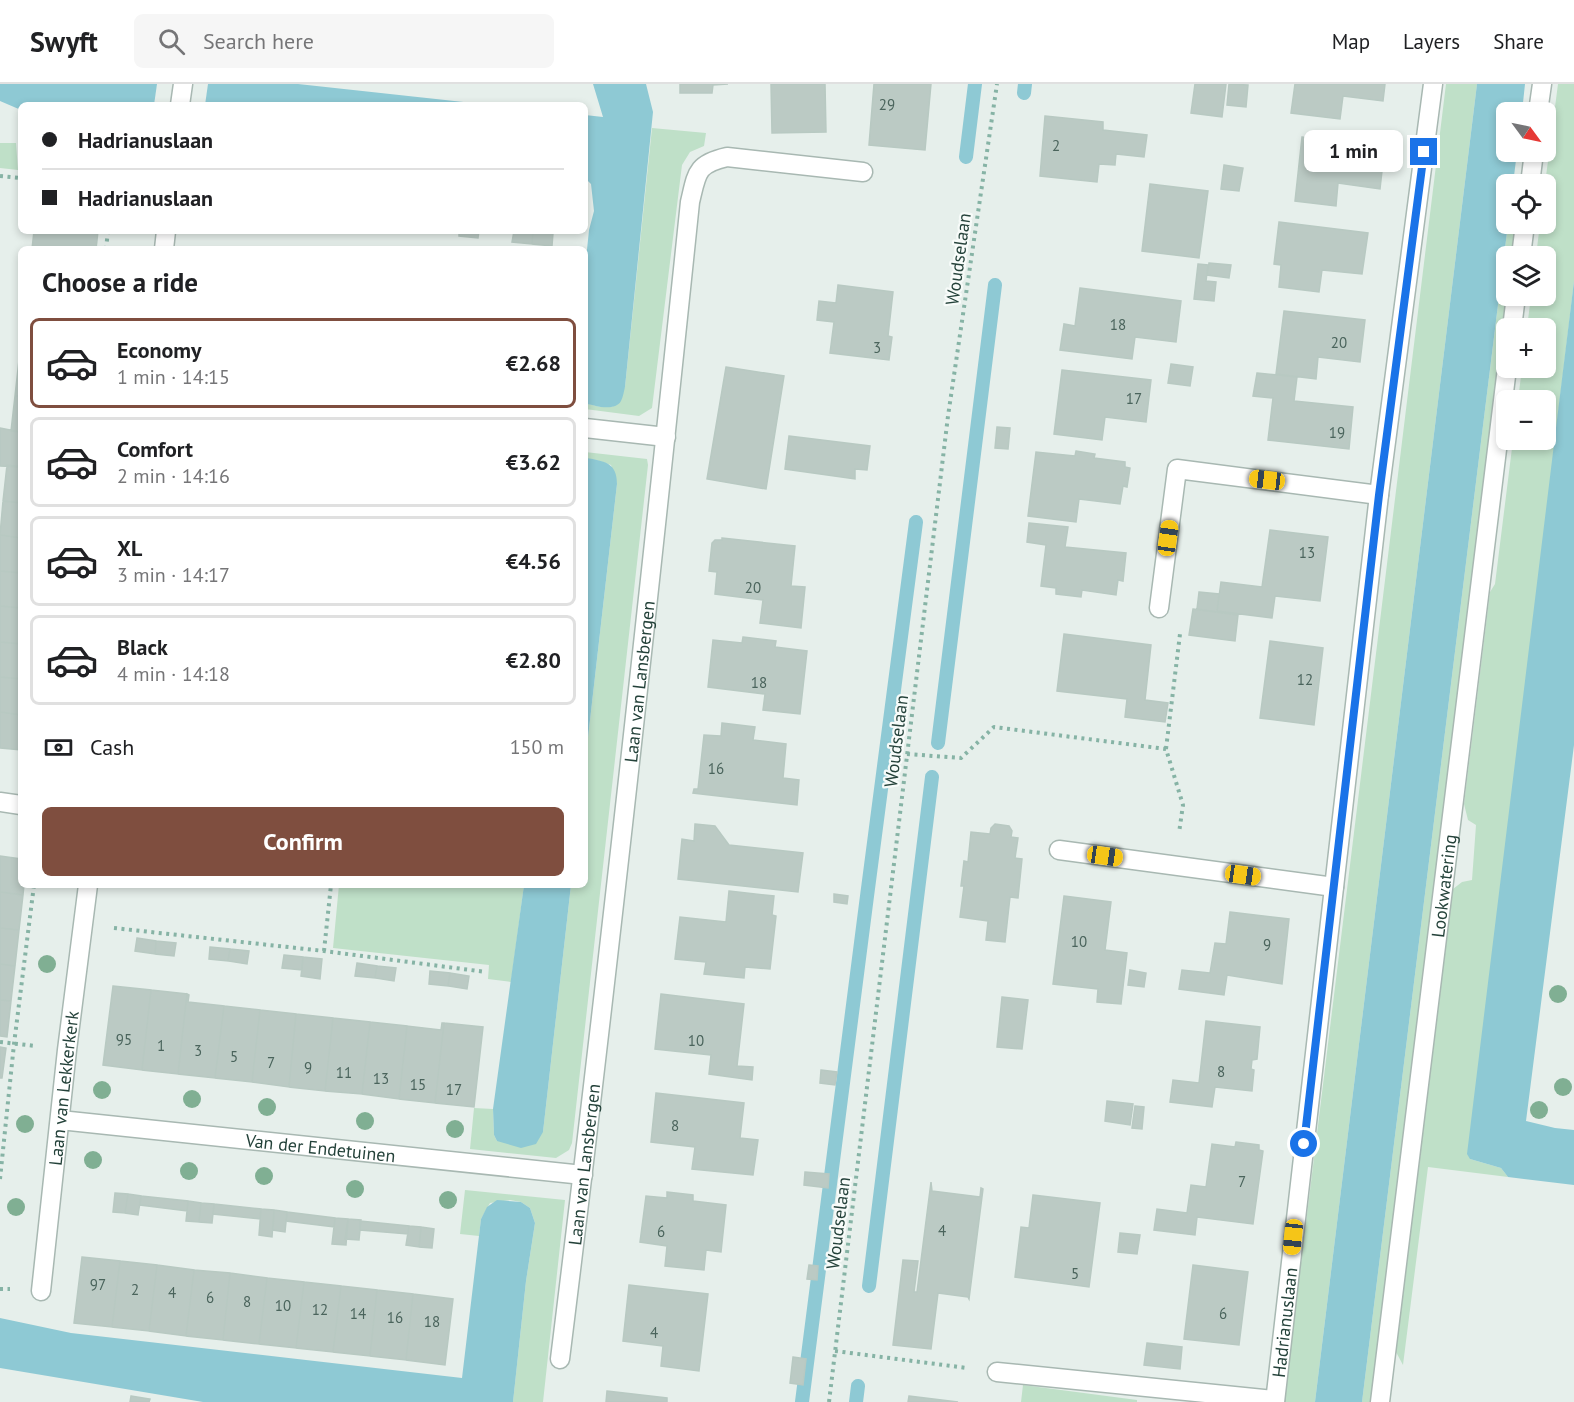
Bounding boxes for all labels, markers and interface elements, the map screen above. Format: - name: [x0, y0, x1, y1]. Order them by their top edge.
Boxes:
- search box: [134, 14, 554, 68]
- text: Swyft: [30, 23, 98, 60]
- icon: search: [155, 25, 188, 58]
- text: Search here: [203, 27, 314, 55]
- text: Map: [1332, 28, 1370, 55]
- text: Layers: [1403, 28, 1460, 55]
- text: Share: [1493, 28, 1544, 55]
- house number: 29: [879, 95, 895, 114]
- north arrow: [1496, 102, 1556, 162]
- map controls: [1496, 102, 1556, 450]
- text: Hadrianuslaan: [78, 126, 213, 154]
- callout: 1 min: [1304, 131, 1403, 173]
- house number: 2: [1052, 136, 1060, 155]
- text: 1 min: [1329, 138, 1378, 164]
- route end: [1410, 138, 1437, 165]
- button: locate: [1496, 174, 1556, 234]
- text: Hadrianuslaan: [78, 184, 213, 212]
- street label: Woudselaan: [940, 211, 976, 307]
- button: layers: [1496, 246, 1556, 306]
- text: Choose a ride: [42, 265, 198, 299]
- house number: 18: [1110, 315, 1126, 334]
- button: +: [1496, 318, 1556, 378]
- house number: 20: [1331, 333, 1347, 352]
- icon: car: [45, 336, 99, 390]
- text: Economy: [117, 336, 201, 364]
- house number: 3: [873, 338, 881, 357]
- text: €2.68: [506, 349, 561, 377]
- text: 1 min · 14:15: [117, 364, 230, 390]
- house number: 17: [1126, 389, 1142, 408]
- button: −: [1496, 390, 1556, 450]
- house number: 19: [1329, 423, 1345, 442]
- icon: car: [45, 435, 99, 489]
- text: Comfort: [117, 435, 193, 463]
- text: €3.62: [506, 448, 561, 476]
- text: 2 min · 14:16: [117, 463, 230, 489]
- car: [1248, 469, 1286, 491]
- car: [1157, 519, 1179, 557]
- icon: car: [45, 534, 99, 588]
- text: XL: [117, 534, 142, 562]
- house number: 13: [1299, 543, 1315, 562]
- text: €4.56: [506, 547, 561, 575]
- text: 3 min · 14:17: [117, 562, 230, 588]
- house number: 20: [745, 578, 761, 597]
- street label: Laan van Lansbergen: [619, 600, 659, 764]
- icon: car: [45, 633, 99, 687]
- text: Black: [117, 633, 168, 661]
- text: €2.80: [506, 646, 561, 674]
- text: 4 min · 14:18: [117, 661, 230, 687]
- house number: 12: [1297, 670, 1313, 689]
- house number: 18: [751, 673, 767, 692]
- street label: Woudselaan: [879, 694, 913, 788]
- icon: cash: [42, 731, 75, 764]
- text: Cash: [90, 733, 134, 761]
- text: 150 m: [510, 734, 564, 760]
- house number: 16: [708, 759, 724, 778]
- button: Confirm: [42, 807, 564, 876]
- street label: Lookwatering: [1426, 833, 1461, 939]
- car: [1086, 845, 1124, 867]
- car: [1224, 864, 1262, 886]
- house number: 10: [1071, 932, 1087, 951]
- house number: 9: [1263, 935, 1271, 954]
- street label: Laan van Lekkerkerk: [43, 1009, 83, 1167]
- house number: 95: [116, 1030, 132, 1049]
- house number: 10: [688, 1031, 704, 1050]
- house number: 1: [157, 1036, 165, 1055]
- house number: 3: [194, 1041, 202, 1060]
- house number: 5: [230, 1047, 238, 1066]
- house number: 7: [267, 1053, 275, 1072]
- house number: 9: [304, 1058, 312, 1077]
- house number: 8: [1217, 1062, 1225, 1081]
- house number: 11: [336, 1063, 352, 1082]
- house number: 13: [373, 1069, 389, 1088]
- house number: 15: [410, 1075, 426, 1094]
- house number: 17: [446, 1080, 462, 1099]
- street label: Laan van Lansbergen: [563, 1082, 605, 1247]
- house number: 8: [671, 1116, 679, 1135]
- street label: Van der Endetuinen: [243, 1128, 397, 1167]
- route start: [1290, 1130, 1317, 1157]
- house number: 7: [1238, 1172, 1246, 1191]
- street label: Woudselaan: [821, 1176, 855, 1270]
- car: [1282, 1218, 1304, 1256]
- house number: 4: [938, 1221, 946, 1240]
- house number: 6: [657, 1222, 665, 1241]
- house number: 5: [1071, 1264, 1079, 1283]
- street label: Hadrianuslaan: [1266, 1266, 1302, 1379]
- house number: 97: [90, 1275, 106, 1294]
- house number: 2: [131, 1280, 139, 1299]
- house number: 4: [168, 1283, 176, 1302]
- house number: 6: [206, 1288, 214, 1307]
- house number: 8: [243, 1292, 251, 1311]
- house number: 10: [275, 1296, 291, 1315]
- house number: 12: [312, 1300, 328, 1319]
- house number: 14: [350, 1304, 366, 1323]
- house number: 6: [1219, 1304, 1227, 1323]
- house number: 16: [387, 1308, 403, 1327]
- house number: 18: [424, 1312, 440, 1331]
- house number: 4: [650, 1323, 658, 1342]

